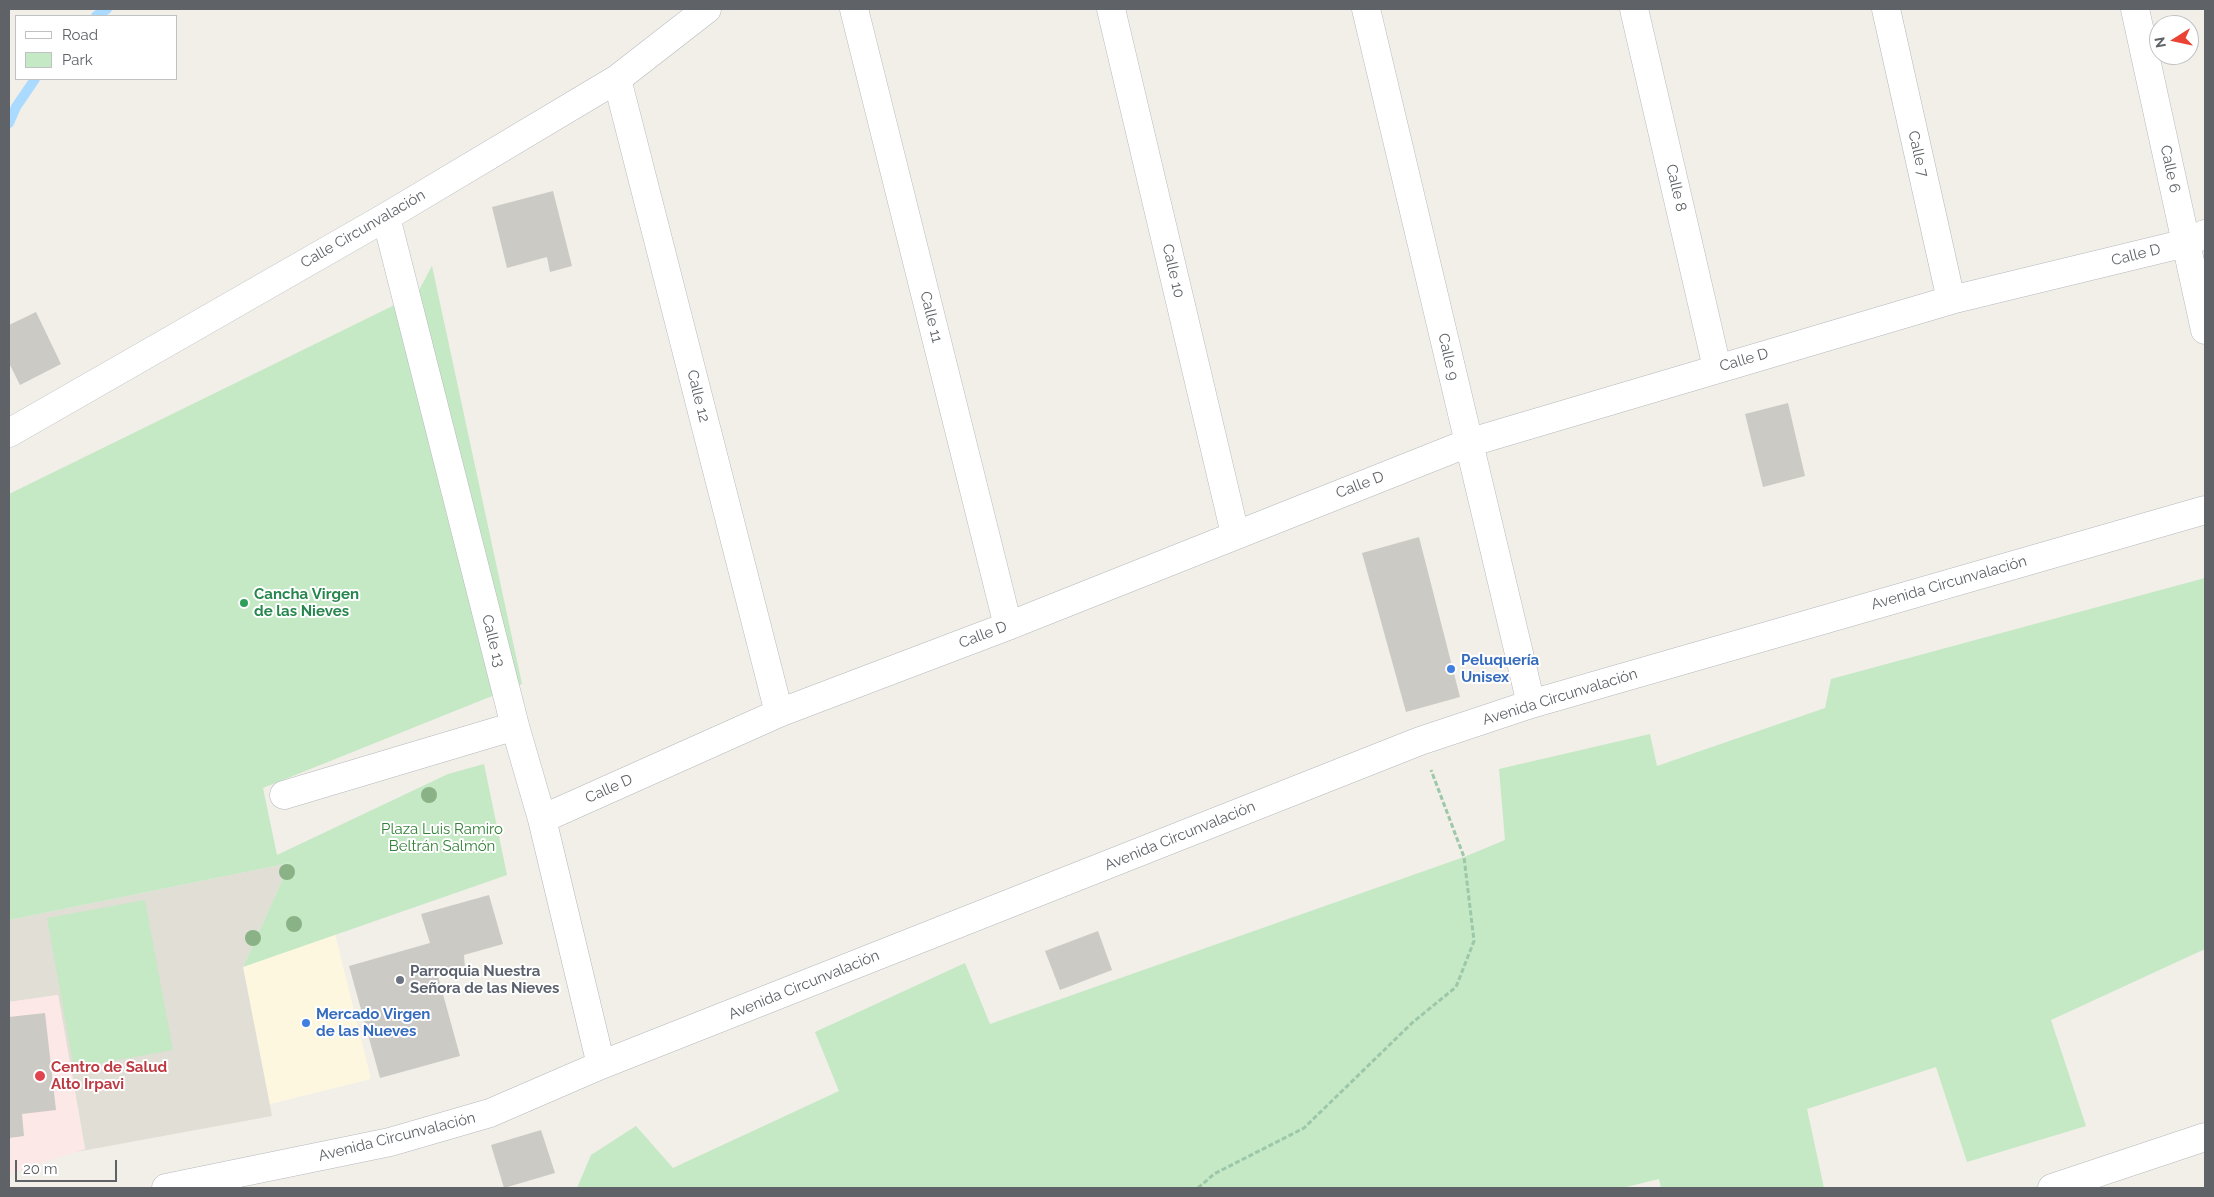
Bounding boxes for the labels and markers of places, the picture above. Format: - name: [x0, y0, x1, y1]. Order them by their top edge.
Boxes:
- place label: Cancha Virgen de las Nieves: [254, 585, 359, 620]
- marker: Cancha Virgen de las Nieves: [238, 597, 250, 609]
- place label: Peluquería Unisex: [1461, 651, 1539, 686]
- marker: Peluquería Unisex: [1445, 663, 1457, 675]
- place label: Parroquia Nuestra Señora de las Nieves: [410, 962, 559, 997]
- marker: Parroquia Nuestra Señora de las Nieves: [394, 974, 406, 986]
- place label: Mercado Virgen de las Nueves: [316, 1005, 430, 1040]
- marker: Mercado Virgen de las Nueves: [300, 1017, 312, 1029]
- place label: Centro de Salud Alto Irpavi: [51, 1058, 167, 1093]
- marker: Centro de Salud Alto Irpavi: [33, 1069, 47, 1083]

